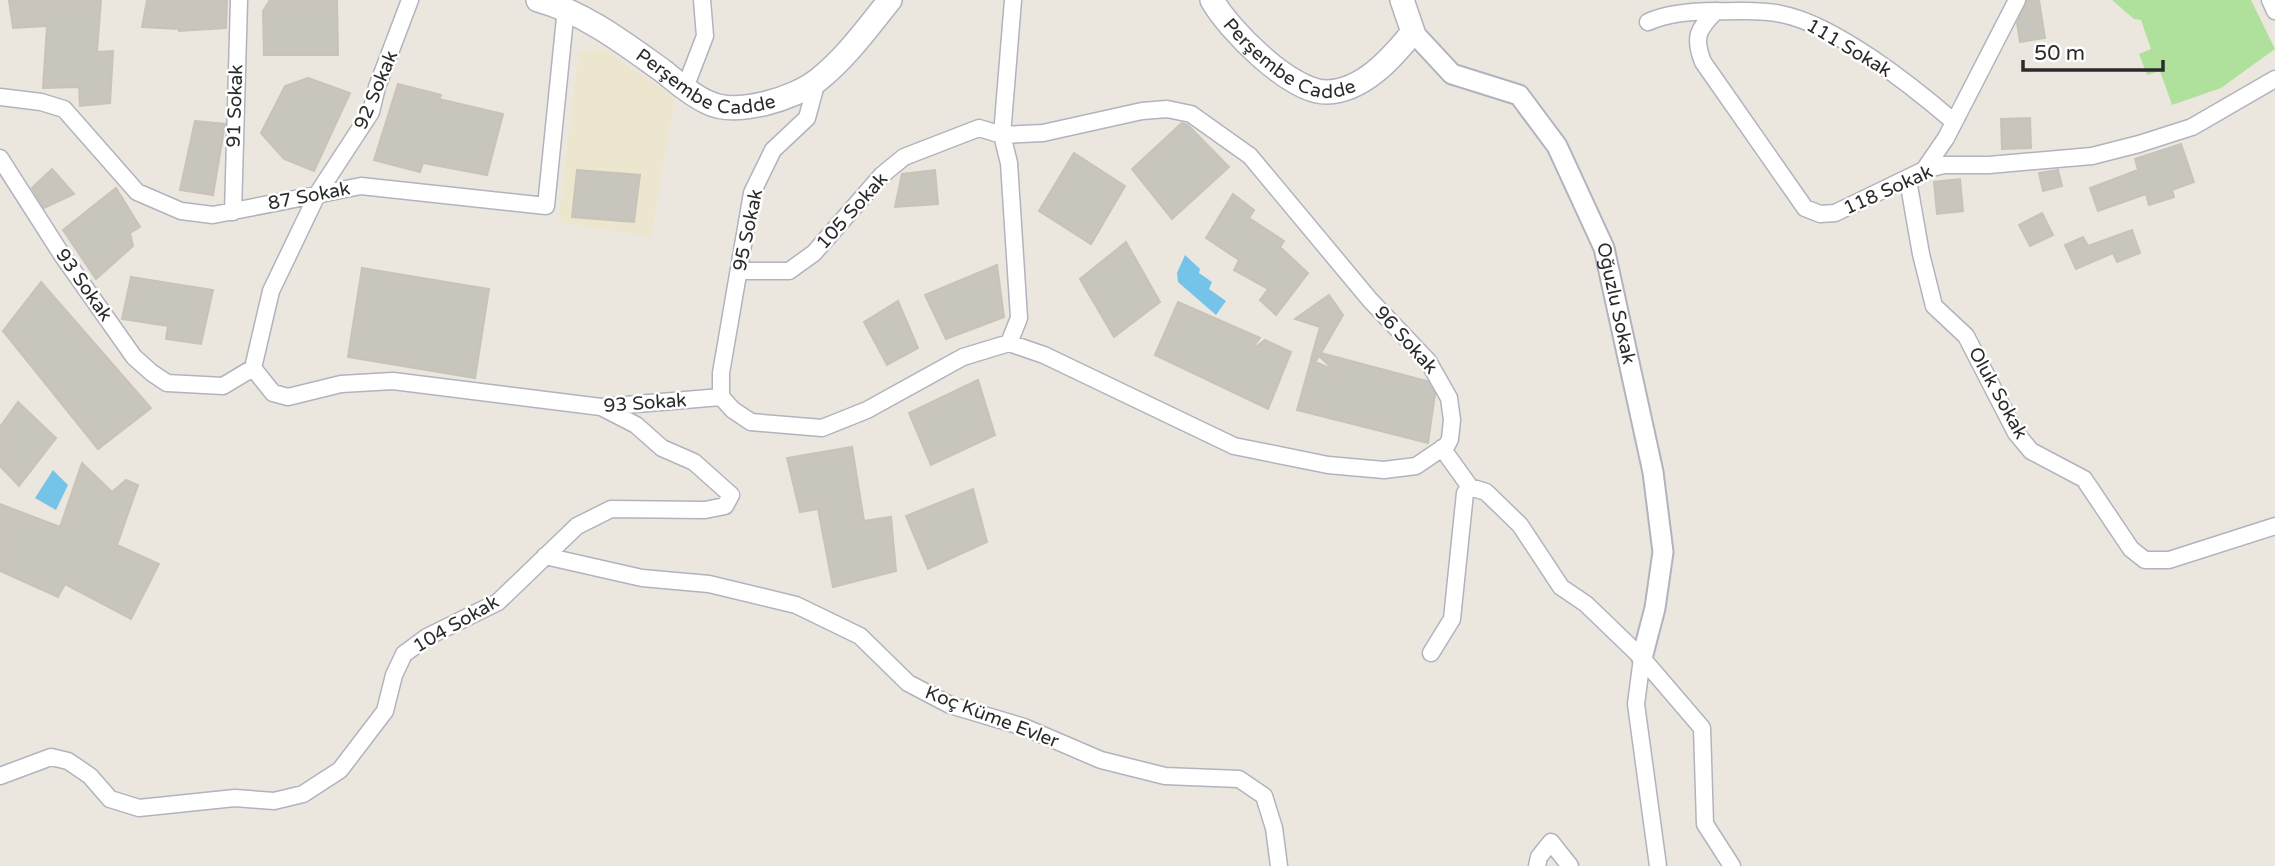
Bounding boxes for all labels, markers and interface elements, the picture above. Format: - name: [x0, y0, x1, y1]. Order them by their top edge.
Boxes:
- street label: Perşembe Cadde: [1218, 14, 1359, 103]
- street label: 111 Sokak: [1803, 14, 1895, 82]
- scale bar: [2023, 28, 2163, 72]
- text: 50 m: [2034, 41, 2085, 66]
- street label: Perşembe Cadde: [632, 44, 778, 119]
- street label: 92 Sokak: [350, 47, 402, 133]
- street label: 91 Sokak: [223, 64, 247, 148]
- street label: 118 Sokak: [1840, 161, 1936, 219]
- street label: 105 Sokak: [812, 168, 892, 254]
- street label: 87 Sokak: [266, 177, 352, 215]
- street label: 95 Sokak: [729, 187, 767, 273]
- street label: Oğuzlu Sokak: [1592, 240, 1640, 366]
- street label: 93 Sokak: [51, 245, 117, 325]
- street label: 96 Sokak: [1370, 302, 1442, 378]
- street label: Oluk Sokak: [1964, 343, 2032, 443]
- street label: 93 Sokak: [603, 389, 687, 417]
- street label: 104 Sokak: [409, 591, 503, 657]
- street label: Koç Küme Evler: [922, 681, 1063, 753]

